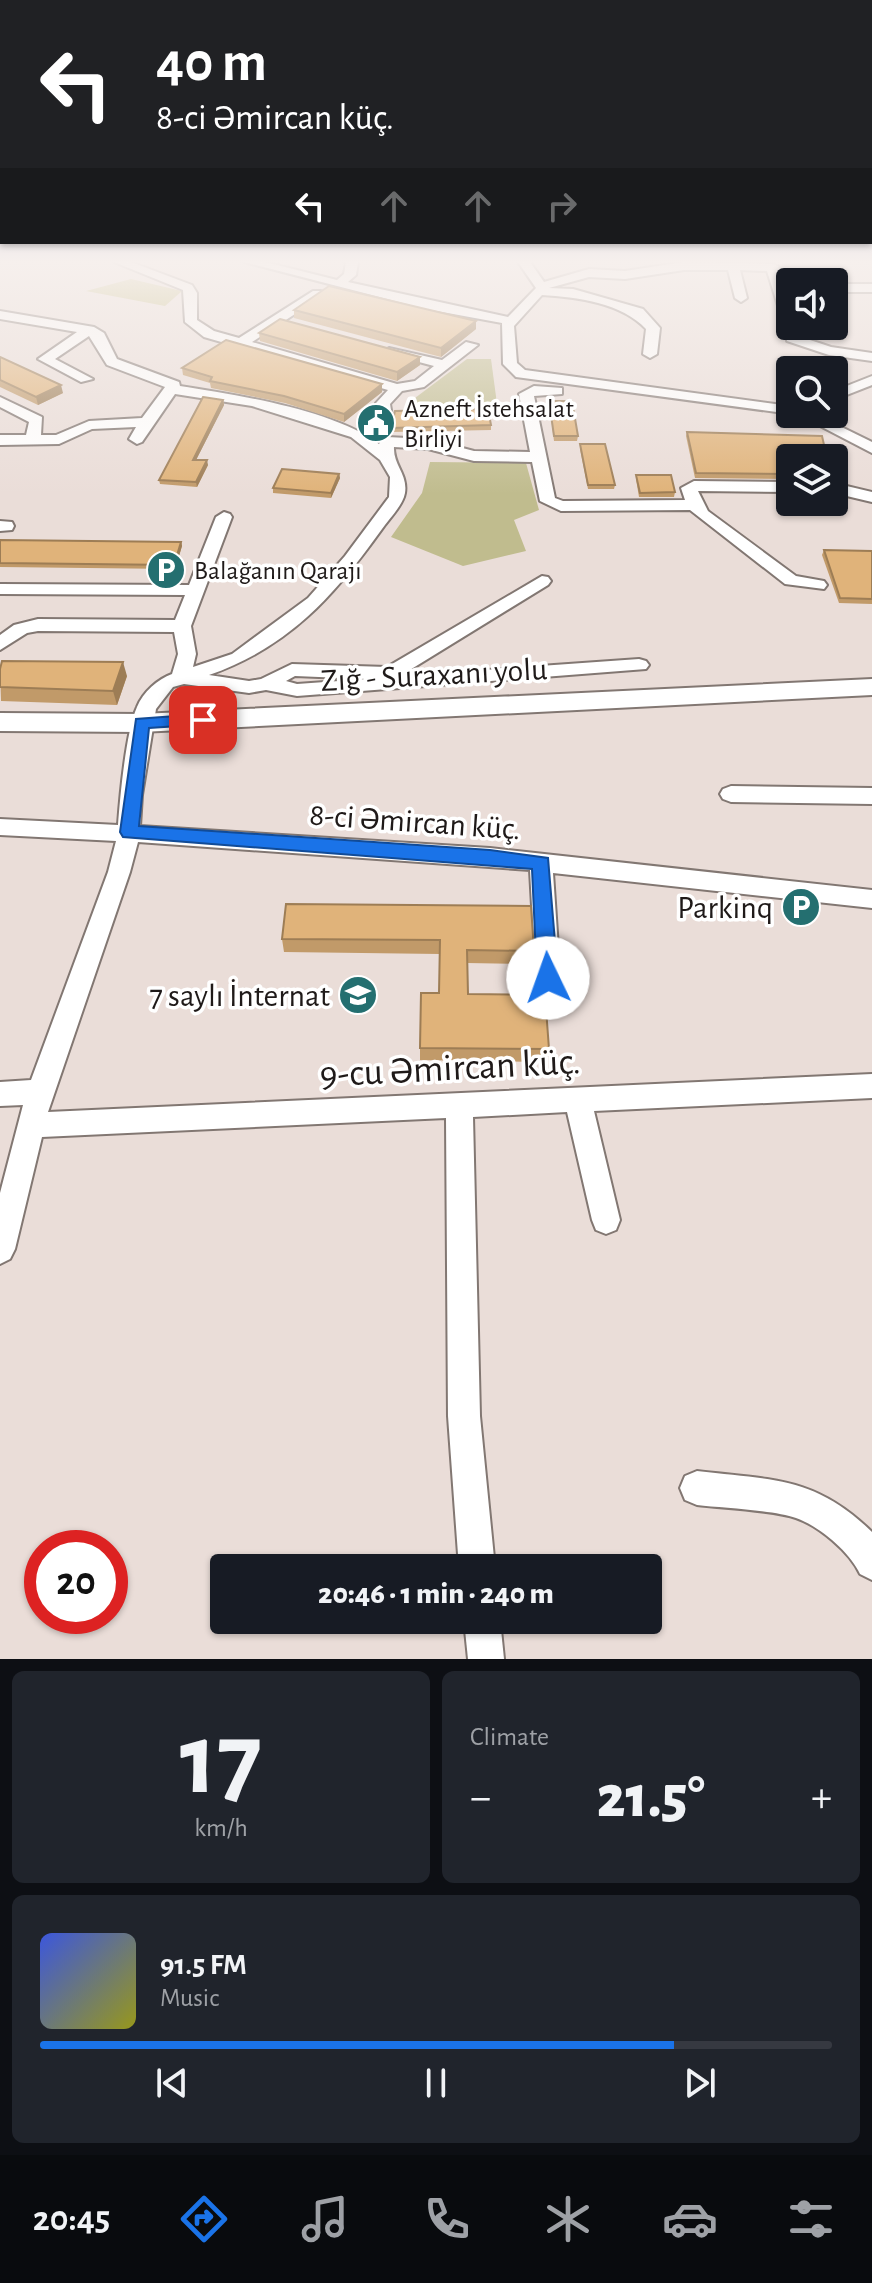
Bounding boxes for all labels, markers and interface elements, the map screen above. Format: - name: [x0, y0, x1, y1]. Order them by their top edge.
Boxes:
- icon: left: [24, 32, 128, 136]
- text: 40 m: [156, 35, 267, 91]
- text: 8-ci Əmircan küç.: [156, 100, 394, 136]
- icon: left: [288, 184, 332, 228]
- icon: ahead: [372, 184, 416, 228]
- icon: ahead: [456, 184, 500, 228]
- icon: right: [540, 184, 584, 228]
- map controls: [776, 268, 848, 516]
- button: sound: [776, 268, 848, 340]
- button: search: [776, 356, 848, 428]
- place label: Azneft İstehsalat Birliyi: [404, 395, 574, 452]
- public building icon: Azneft İstehsalat Birliyi: [355, 402, 397, 444]
- button: layers: [776, 444, 848, 516]
- parking icon: Balağanın Qarajı: [145, 549, 187, 591]
- place label: Balağanın Qarajı: [194, 558, 362, 584]
- street label: Zığ - Suraxanı yolu: [320, 653, 548, 697]
- pin: [169, 686, 237, 754]
- icon: arrive: [181, 698, 225, 742]
- street label: 8-ci Əmircan küç.: [308, 799, 522, 845]
- parking icon: Parkinq: [780, 886, 822, 928]
- place label: Parkinq: [677, 892, 773, 924]
- position arrow: [506, 936, 590, 1020]
- school or university icon: 7 saylı İnternat: [337, 974, 379, 1016]
- place label: 7 saylı İnternat: [149, 979, 330, 1012]
- street label: 9-cu Əmircan küç.: [319, 1043, 582, 1095]
- speed limit sign: 20: [24, 1530, 128, 1634]
- text: 20:46 · 1 min · 240 m: [318, 1579, 554, 1609]
- text: 17: [180, 1709, 262, 1813]
- text: Climate: [470, 1724, 549, 1750]
- text: 21.5°: [597, 1768, 705, 1828]
- text: −: [470, 1776, 491, 1820]
- text: +: [811, 1776, 832, 1820]
- text: km/h: [194, 1815, 248, 1841]
- text: 91.5 FM: [160, 1950, 247, 1980]
- text: Music: [160, 1985, 219, 2011]
- icon: previous: [150, 2061, 194, 2105]
- icon: pause: [414, 2061, 458, 2105]
- icon: next: [678, 2061, 722, 2105]
- icon: directions: [176, 2191, 232, 2247]
- icon: music: [297, 2191, 353, 2247]
- icon: phone: [419, 2191, 475, 2247]
- icon: climate: [540, 2191, 596, 2247]
- icon: car: [662, 2191, 718, 2247]
- icon: filters: [783, 2191, 839, 2247]
- text: 20:45: [33, 2201, 110, 2237]

